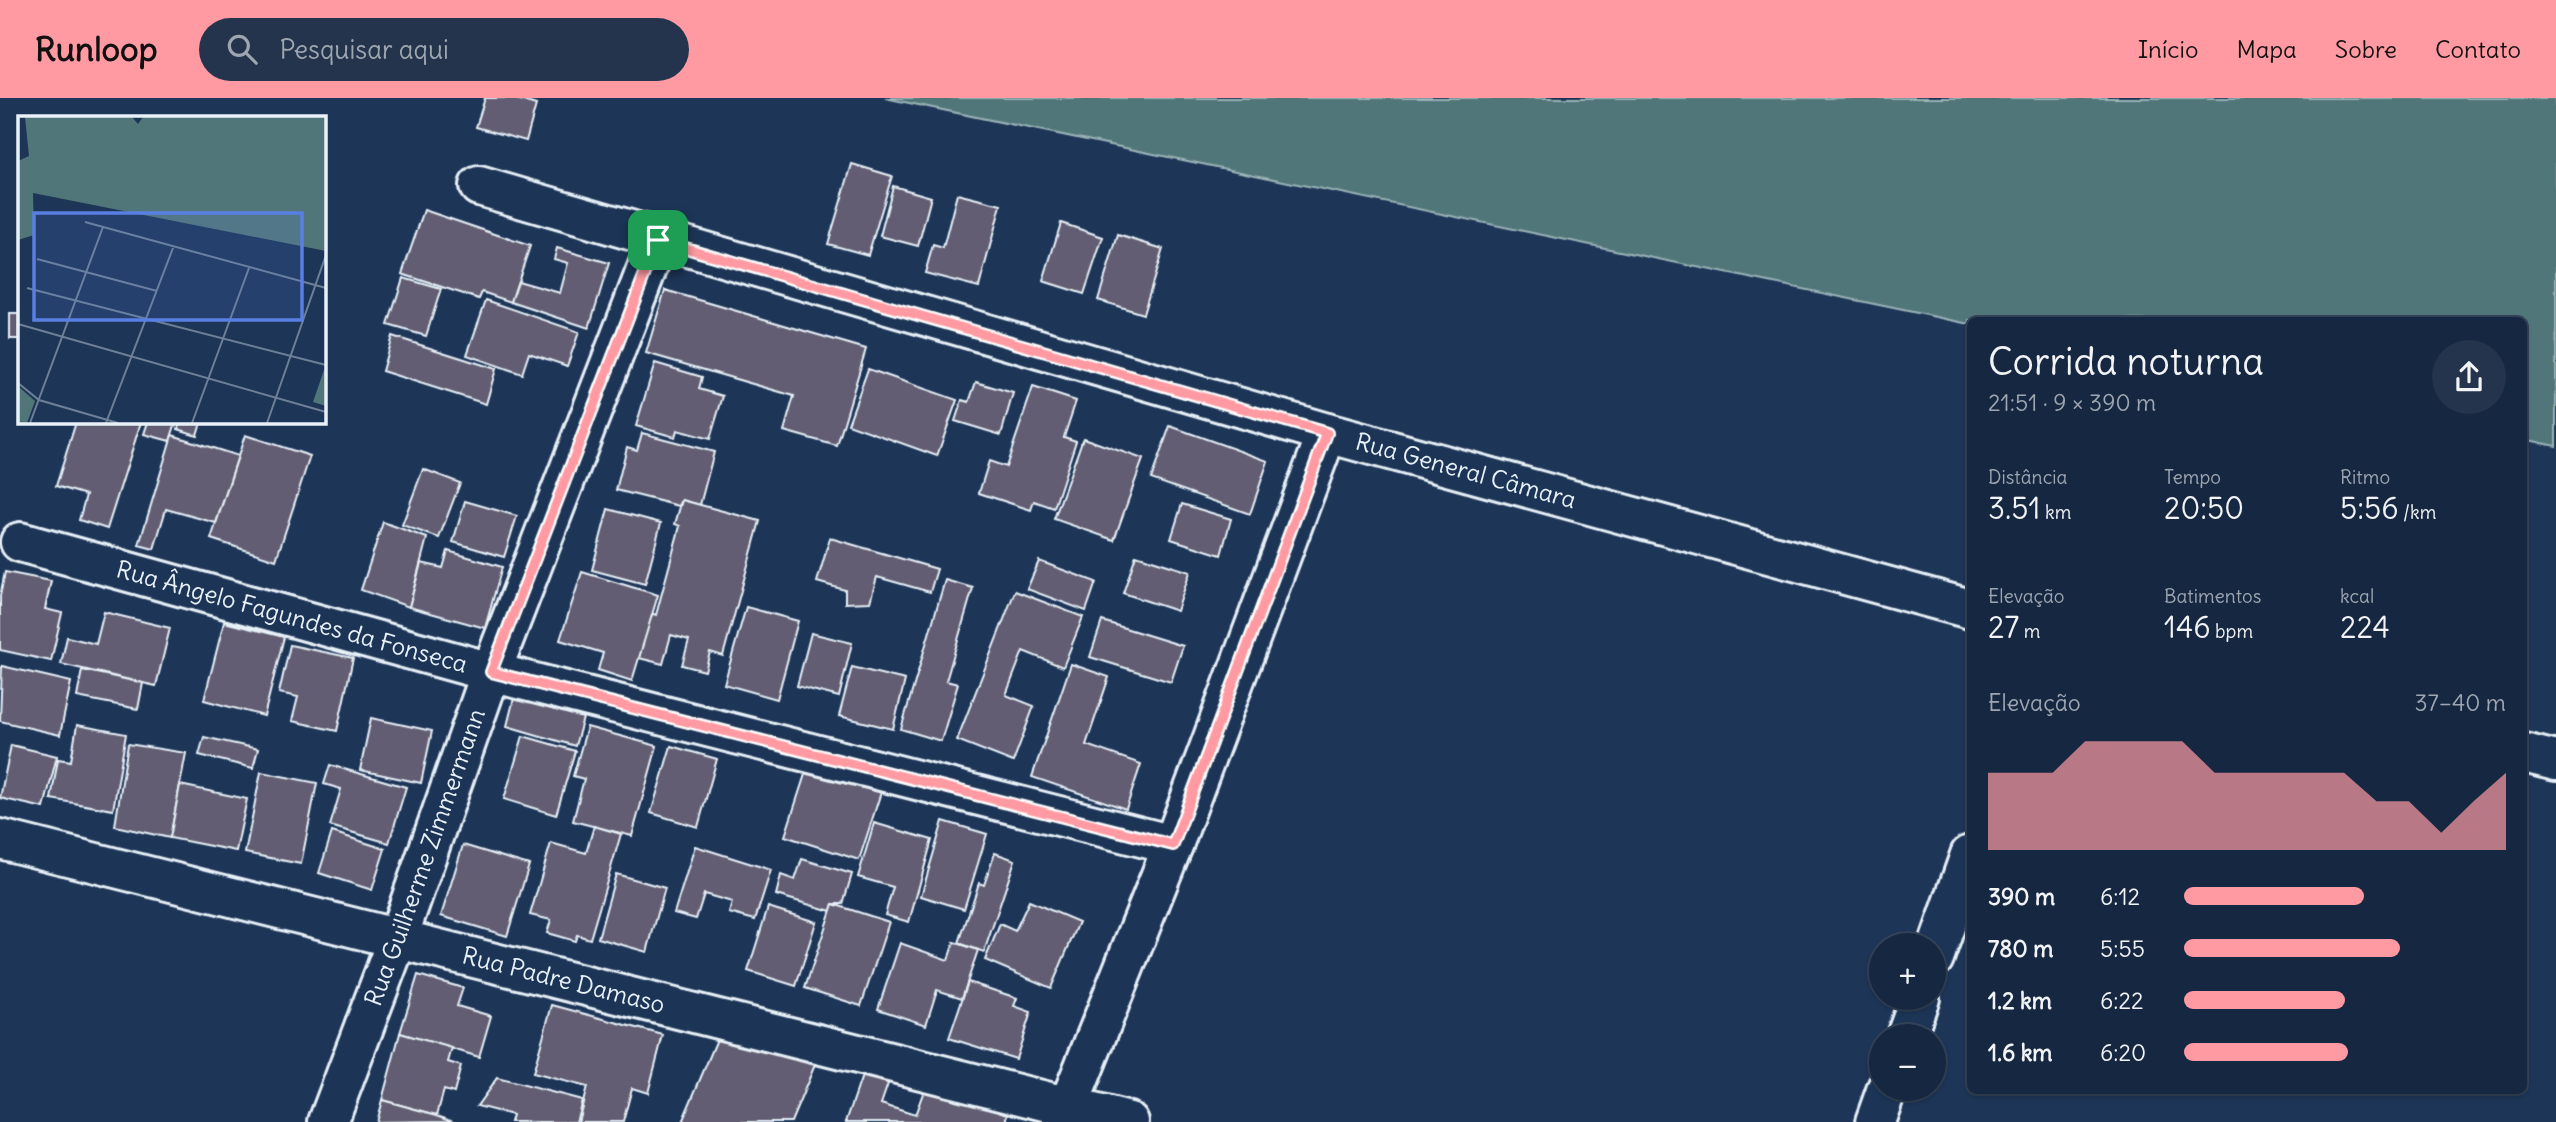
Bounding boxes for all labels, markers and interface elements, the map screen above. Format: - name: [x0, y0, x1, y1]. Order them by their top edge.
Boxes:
- search box: [199, 18, 689, 81]
- text: Runloop: [35, 28, 157, 70]
- icon: search: [223, 30, 261, 68]
- text: Pesquisar aqui: [279, 33, 449, 66]
- text: Início: [2138, 34, 2198, 64]
- text: Mapa: [2236, 34, 2297, 64]
- text: Sobre: [2335, 34, 2397, 64]
- text: Contato: [2435, 34, 2521, 64]
- inset map: [18, 116, 326, 424]
- pin: [628, 210, 688, 270]
- icon: arrive: [639, 221, 677, 259]
- text: Corrida noturna: [1988, 338, 2264, 385]
- button: share: [2432, 340, 2506, 414]
- text: 21:51 · 9 × 390 m: [1988, 388, 2156, 417]
- street label: Rua General Câmara: [1352, 426, 1580, 514]
- text: Distância: [1988, 465, 2067, 489]
- text: Tempo: [2164, 465, 2221, 489]
- text: Ritmo: [2340, 465, 2390, 489]
- text: 3.51: [1988, 489, 2040, 527]
- text: 20:50: [2164, 489, 2244, 527]
- text: 5:56: [2340, 489, 2399, 527]
- text: km: [2040, 500, 2071, 524]
- text: /km: [2399, 500, 2436, 524]
- street label: Rua Ângelo Fagundes da Fonseca: [113, 553, 471, 679]
- text: Elevação: [1988, 584, 2065, 608]
- text: Batimentos: [2164, 584, 2261, 608]
- text: kcal: [2340, 584, 2374, 608]
- text: 27: [1988, 608, 2019, 646]
- text: 146: [2164, 608, 2211, 646]
- text: 224: [2340, 608, 2390, 646]
- text: m: [2019, 619, 2040, 643]
- text: bpm: [2211, 619, 2253, 643]
- text: Elevação: [1988, 688, 2081, 717]
- text: 37–40 m: [2415, 688, 2506, 717]
- street label: Rua Guilherme Zimmermann: [357, 704, 491, 1010]
- text: 390 m: [1988, 882, 2055, 911]
- text: 6:12: [2100, 882, 2140, 911]
- map controls: [1869, 933, 1946, 1101]
- button: +: [1869, 933, 1946, 1010]
- text: 780 m: [1988, 934, 2053, 963]
- text: 5:55: [2100, 934, 2145, 963]
- street label: Rua Padre Damaso: [459, 939, 668, 1019]
- text: 1.2 km: [1988, 986, 2052, 1015]
- text: 6:22: [2100, 986, 2144, 1015]
- button: −: [1869, 1024, 1946, 1101]
- text: 1.6 km: [1988, 1038, 2053, 1067]
- text: 6:20: [2100, 1038, 2146, 1067]

